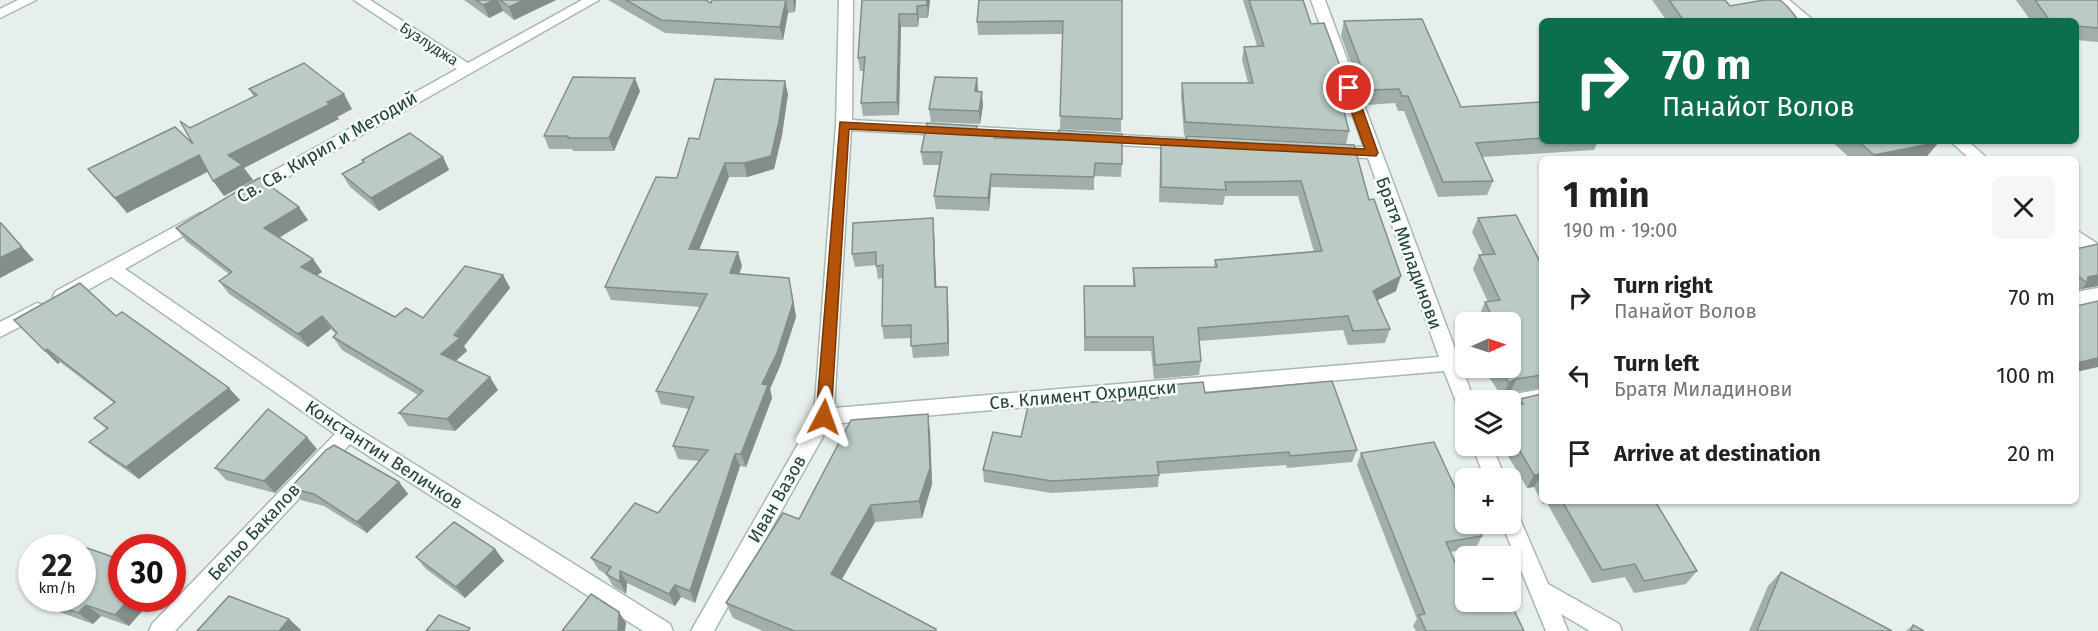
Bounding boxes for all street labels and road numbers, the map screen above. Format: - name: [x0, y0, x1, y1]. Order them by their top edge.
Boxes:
- street label: Бузлуджа: [396, 18, 462, 70]
- street label: Св. Св. Кирил и Методий: [233, 86, 421, 208]
- street label: Братя Миладинови: [1371, 174, 1447, 332]
- street label: Св. Климент Охридски: [989, 376, 1177, 414]
- street label: Константин Величков: [301, 396, 467, 514]
- street label: Иван Вазов: [743, 451, 811, 547]
- street label: Бельо Бакалов: [203, 479, 305, 585]

